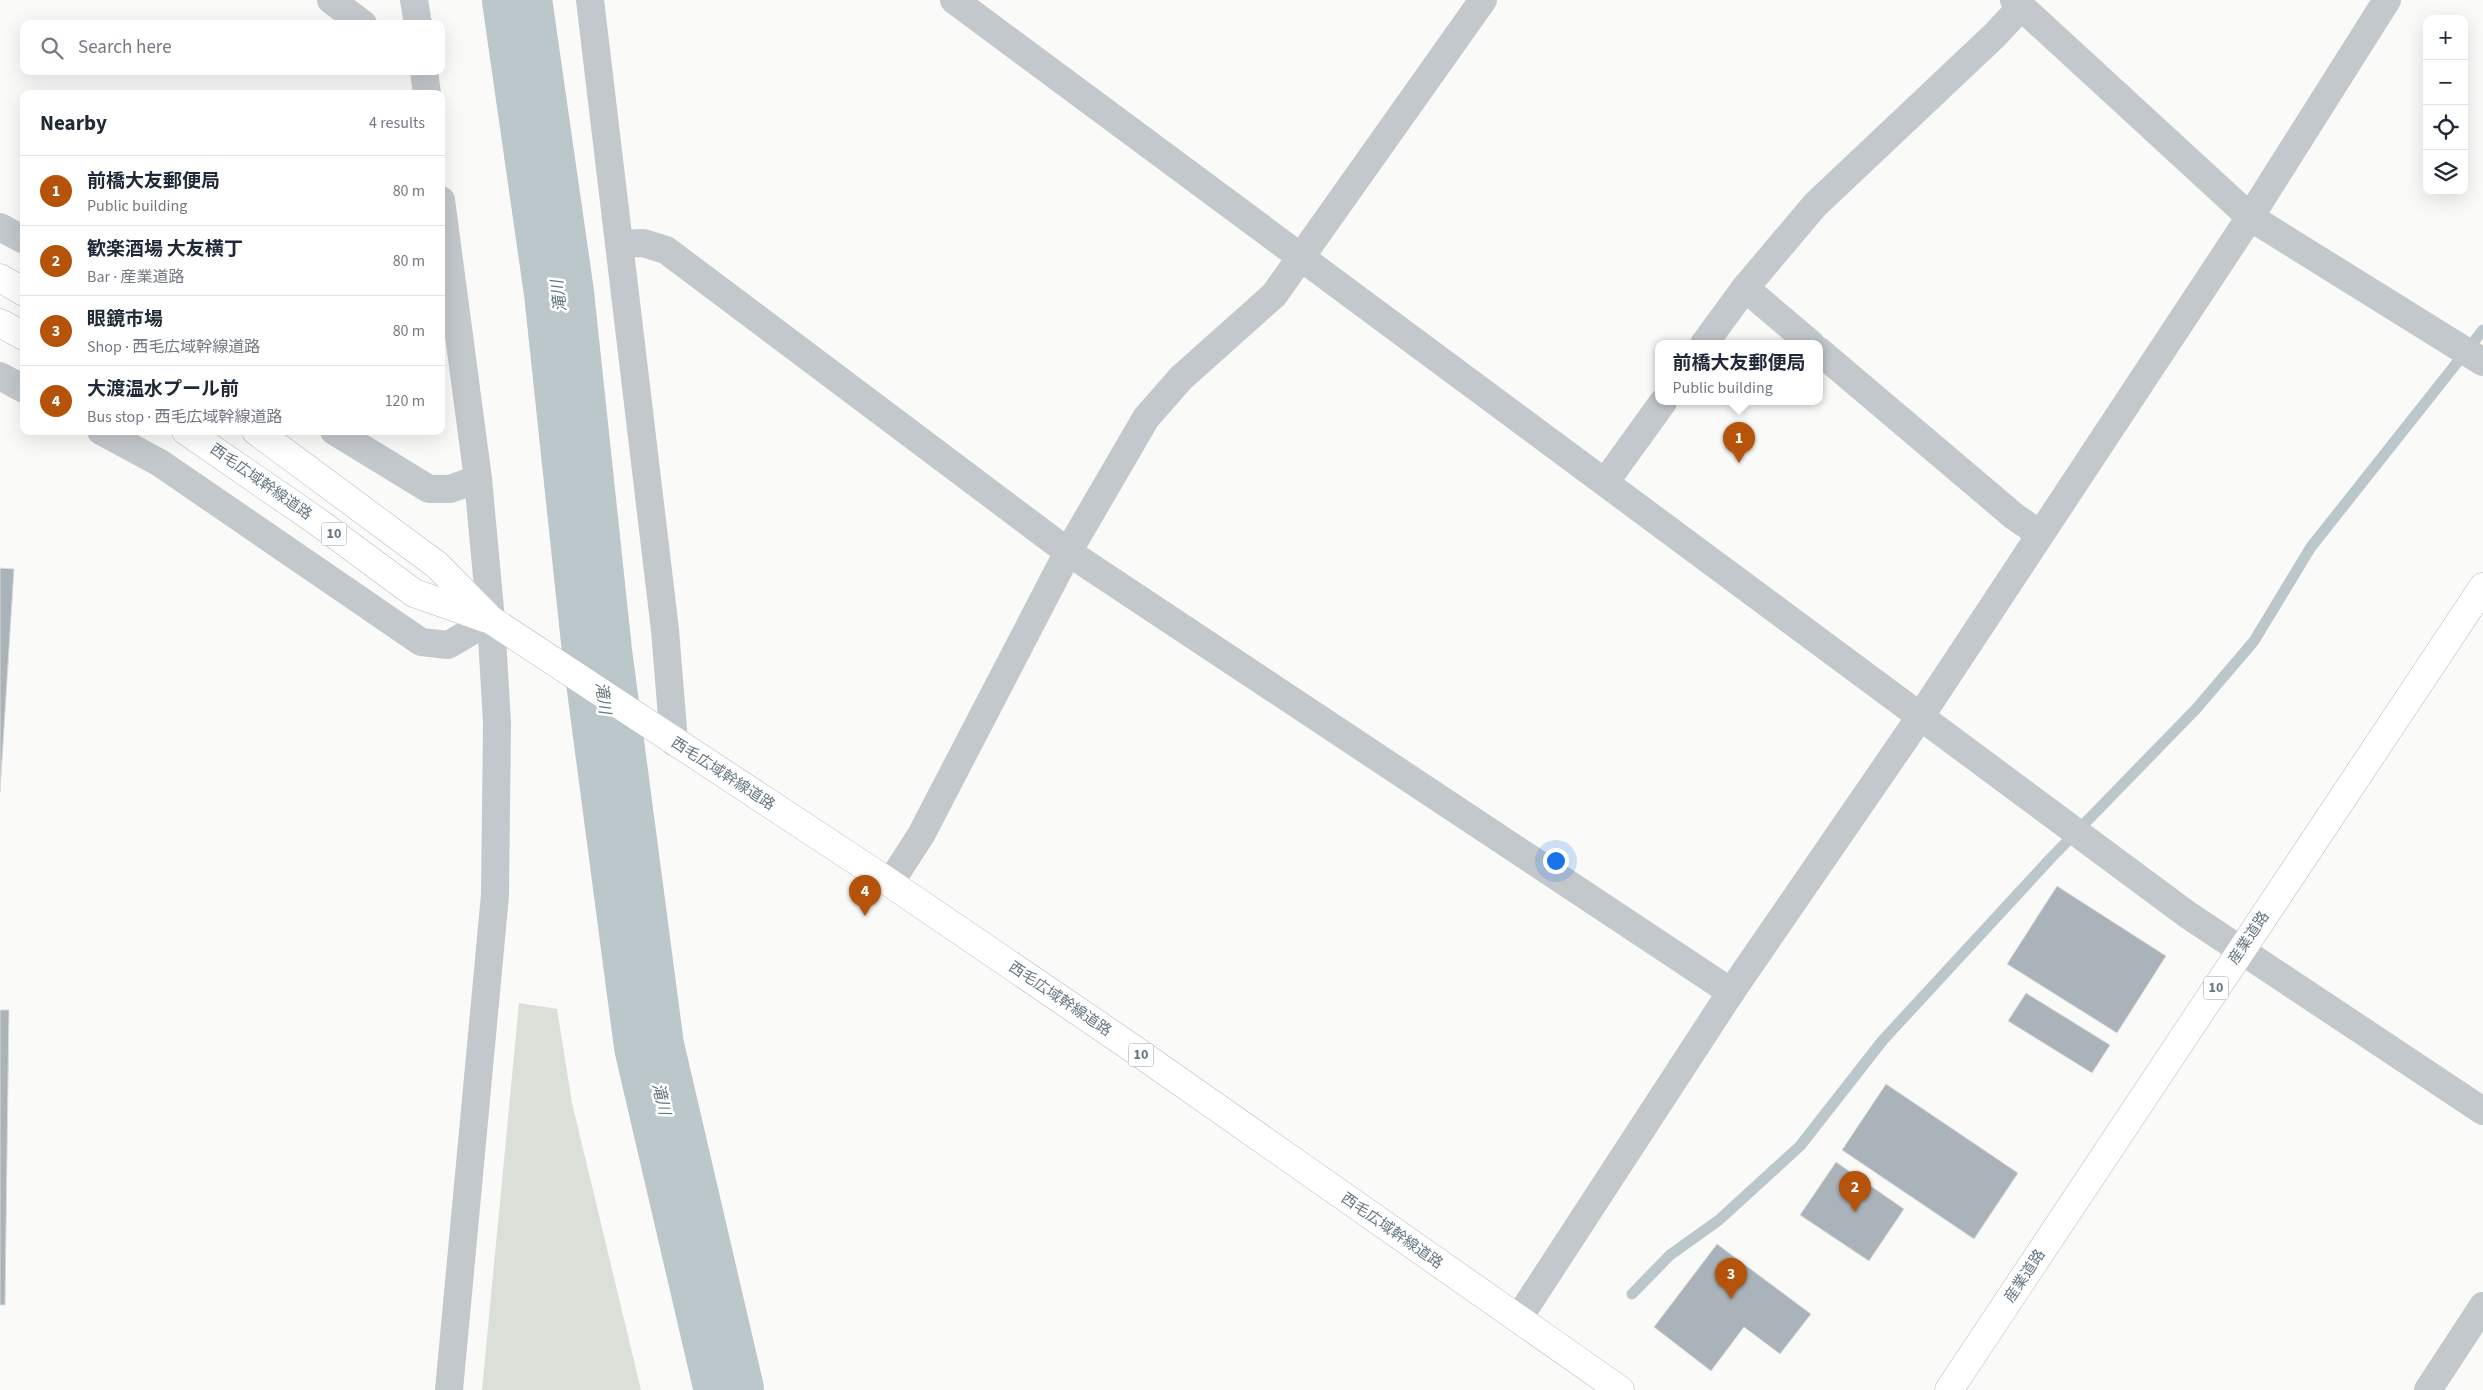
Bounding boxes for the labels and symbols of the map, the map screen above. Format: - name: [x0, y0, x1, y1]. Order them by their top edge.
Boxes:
- water label: 滝川: [546, 277, 572, 313]
- pin: 1: [1723, 422, 1755, 463]
- street label: 西毛広域幹線道路: [206, 439, 316, 525]
- road number: 10: [322, 522, 346, 546]
- water label: 滝川: [590, 681, 616, 717]
- street label: 西毛広域幹線道路: [667, 733, 779, 815]
- your location: [1543, 848, 1569, 874]
- pin: 4: [849, 875, 881, 916]
- street label: 産業道路: [2224, 907, 2274, 969]
- street label: 西毛広域幹線道路: [1004, 957, 1116, 1041]
- road number: 10: [2204, 976, 2228, 1000]
- road number: 10: [1128, 1044, 1154, 1066]
- water label: 滝川: [647, 1081, 676, 1119]
- pin: 2: [1839, 1171, 1871, 1212]
- street label: 西毛広域幹線道路: [1337, 1188, 1447, 1274]
- street label: 産業道路: [2000, 1245, 2050, 1307]
- pin: 3: [1715, 1258, 1747, 1299]

